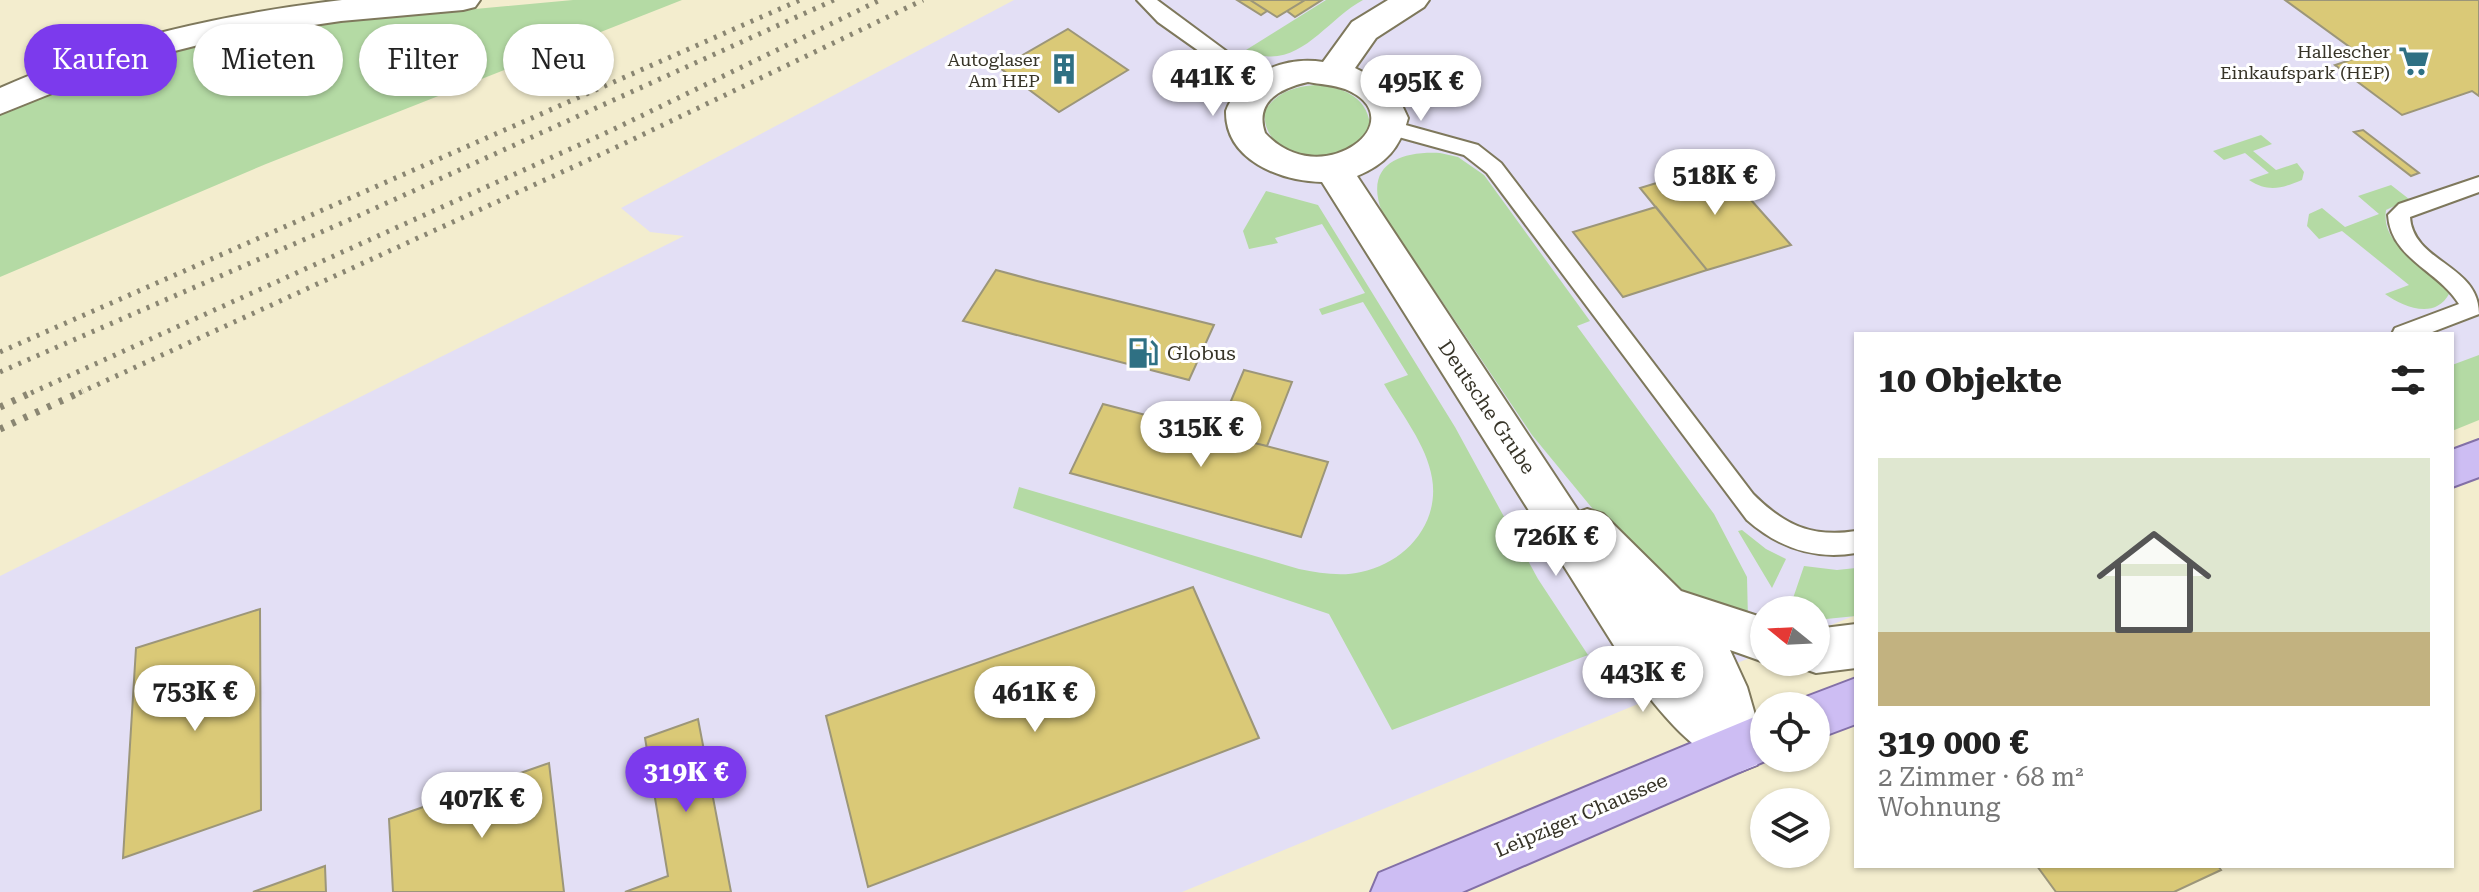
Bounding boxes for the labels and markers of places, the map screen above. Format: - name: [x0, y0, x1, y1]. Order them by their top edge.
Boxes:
- place label: Hallescher Einkaufspark (HEP): [2220, 41, 2390, 83]
- supermarket icon: Hallescher Einkaufspark (HEP): [2397, 44, 2431, 78]
- place label: Autoglaser Am HEP: [948, 49, 1040, 91]
- pin: 441K €: [1148, 50, 1278, 118]
- building icon: Autoglaser Am HEP: [1047, 52, 1081, 86]
- pin: 495K €: [1356, 55, 1486, 123]
- pin: 518K €: [1650, 149, 1780, 217]
- fuel station icon: Globus: [1126, 336, 1160, 370]
- place label: Globus: [1167, 341, 1236, 365]
- pin: 315K €: [1136, 401, 1266, 469]
- pin: 726K €: [1491, 510, 1621, 578]
- pin: 443K €: [1578, 646, 1708, 714]
- pin: 753K €: [130, 665, 260, 733]
- pin: 461K €: [970, 666, 1100, 734]
- pin: 319K €: [621, 746, 751, 814]
- pin: 407K €: [417, 772, 547, 840]

